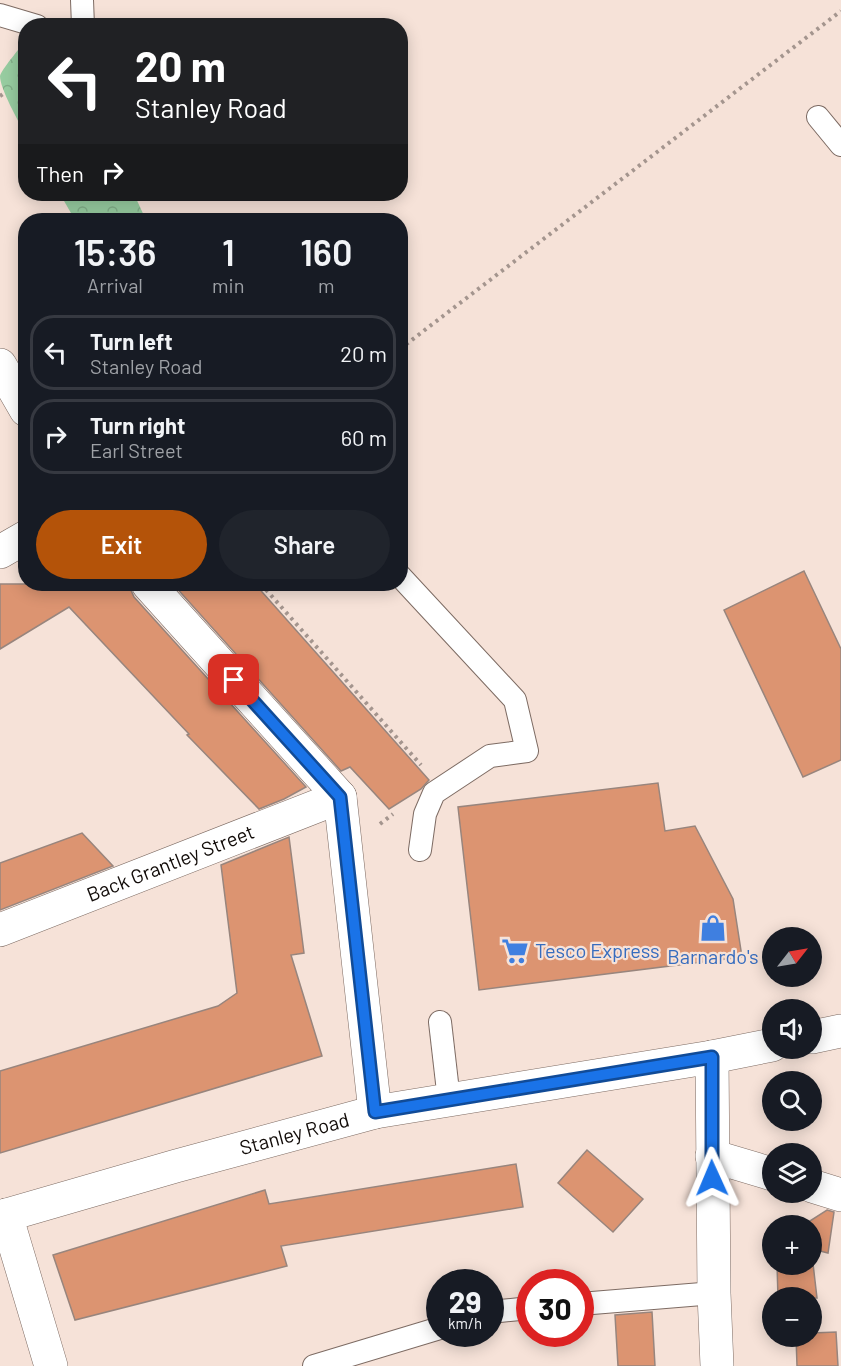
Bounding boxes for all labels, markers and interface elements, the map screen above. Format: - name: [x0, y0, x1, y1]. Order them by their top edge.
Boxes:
- text: 20 m: [135, 40, 226, 90]
- icon: left: [36, 42, 114, 120]
- text: Stanley Road: [135, 91, 287, 123]
- icon: right: [96, 156, 129, 189]
- text: Then: [36, 160, 84, 186]
- text: 15:36: [74, 230, 156, 273]
- text: 1: [222, 230, 235, 273]
- text: 160: [300, 230, 352, 273]
- text: Arrival: [87, 273, 143, 297]
- text: min: [212, 273, 244, 297]
- text: m: [318, 273, 335, 297]
- text: Turn left: [90, 328, 173, 354]
- icon: left: [39, 336, 72, 369]
- text: 20 m: [340, 340, 387, 366]
- text: Stanley Road: [90, 354, 202, 378]
- text: Turn right: [90, 412, 185, 438]
- icon: right: [39, 420, 72, 453]
- text: 60 m: [341, 424, 387, 450]
- text: Earl Street: [90, 438, 183, 462]
- button: Exit: [36, 510, 207, 579]
- button: Share: [219, 510, 390, 579]
- pin: [208, 654, 259, 705]
- icon: arrive: [217, 663, 250, 696]
- street label: Back Grantley Street: [83, 819, 257, 906]
- shop icon: Barnardo's: [698, 913, 728, 943]
- north arrow: [762, 927, 822, 987]
- map controls: [762, 927, 822, 1347]
- supermarket icon: Tesco Express: [500, 936, 530, 966]
- place label: Tesco Express: [535, 938, 660, 962]
- place label: Barnardo's: [667, 944, 759, 968]
- button: sound: [762, 999, 822, 1059]
- button: search: [762, 1071, 822, 1131]
- street label: Stanley Road: [237, 1107, 352, 1159]
- button: layers: [762, 1143, 822, 1203]
- position arrow: [680, 1146, 744, 1210]
- button: +: [762, 1215, 822, 1275]
- speed limit sign: 30: [516, 1269, 594, 1347]
- text: 29: [449, 1283, 481, 1319]
- button: −: [762, 1287, 822, 1347]
- text: km/h: [448, 1314, 482, 1332]

